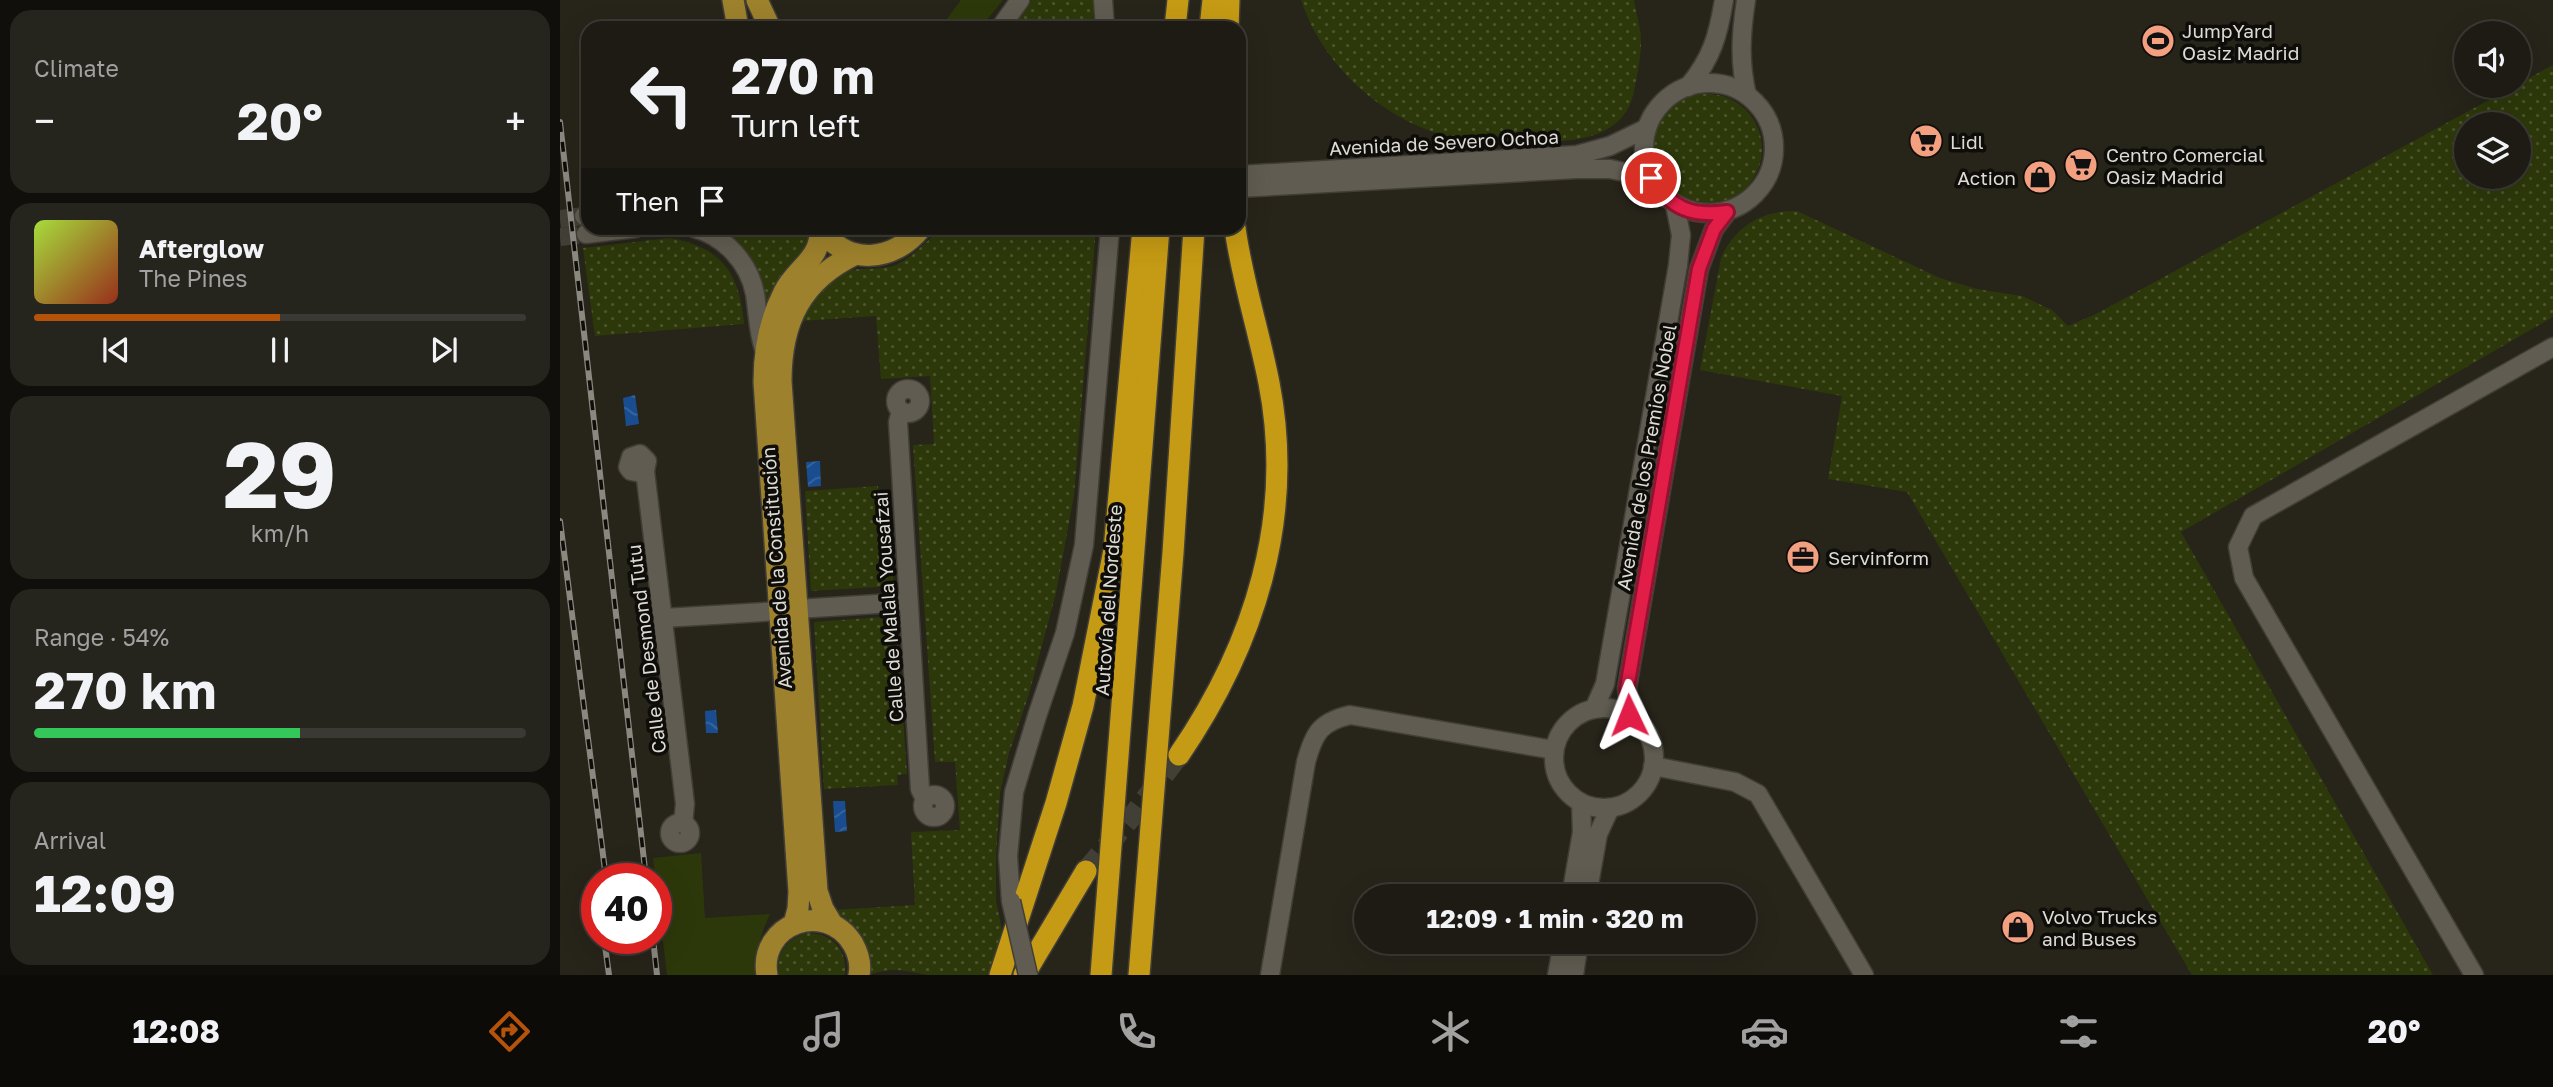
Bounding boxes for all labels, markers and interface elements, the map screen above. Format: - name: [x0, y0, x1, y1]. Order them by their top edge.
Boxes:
- place label: JumpYard Oasiz Madrid: [2182, 19, 2299, 64]
- map controls: [2454, 21, 2531, 189]
- button: sound: [2454, 21, 2531, 98]
- sports icon: JumpYard Oasiz Madrid: [2139, 22, 2177, 60]
- text: 270 m: [731, 46, 875, 105]
- icon: left: [616, 49, 707, 140]
- text: Climate: [34, 54, 119, 82]
- text: 20°: [237, 89, 323, 151]
- text: −: [34, 98, 55, 143]
- text: +: [505, 98, 526, 143]
- text: Turn left: [731, 106, 860, 144]
- button: layers: [2454, 112, 2531, 189]
- supermarket icon: Lidl: [1907, 122, 1945, 160]
- street label: Avenida de Severo Ochoa: [1329, 124, 1559, 160]
- place label: Lidl: [1950, 130, 1984, 153]
- place label: Centro Comercial Oasiz Madrid: [2106, 143, 2264, 188]
- supermarket icon: Centro Comercial Oasiz Madrid: [2062, 146, 2100, 184]
- pin: [1621, 148, 1681, 208]
- shop icon: Action: [2021, 158, 2059, 196]
- icon: arrive: [1632, 159, 1670, 197]
- place label: Action: [1957, 166, 2016, 189]
- icon: arrive: [693, 182, 731, 220]
- text: Then: [616, 186, 679, 217]
- text: Afterglow: [139, 233, 264, 264]
- text: The Pines: [139, 264, 247, 292]
- street label: Avenida de los Premios Nobel: [1611, 322, 1681, 592]
- icon: previous: [97, 331, 135, 369]
- icon: pause: [261, 331, 299, 369]
- icon: next: [425, 331, 463, 369]
- text: 29: [223, 419, 337, 528]
- street label: Avenida de la Constitución: [756, 446, 796, 690]
- street label: Calle de Malala Yousafzai: [868, 491, 908, 723]
- street label: Autovía del Nordeste: [1090, 504, 1126, 696]
- text: km/h: [251, 519, 309, 547]
- office icon: Servinform: [1784, 538, 1822, 576]
- street label: Calle de Desmond Tutu: [622, 543, 670, 755]
- place label: Servinform: [1828, 546, 1929, 569]
- text: Range · 54%: [34, 623, 169, 651]
- text: 270 km: [34, 658, 217, 720]
- position arrow: [1592, 678, 1666, 752]
- text: Arrival: [34, 826, 106, 854]
- text: 12:09: [34, 861, 176, 923]
- speed limit sign: 40: [581, 863, 672, 954]
- text: 12:09 · 1 min · 320 m: [1427, 903, 1683, 934]
- place label: Volvo Trucks and Buses: [2042, 905, 2157, 950]
- shop icon: Volvo Trucks and Buses: [1999, 908, 2037, 946]
- icon: directions: [485, 1007, 534, 1056]
- icon: music: [799, 1007, 848, 1056]
- icon: phone: [1112, 1007, 1161, 1056]
- icon: climate: [1426, 1007, 1475, 1056]
- icon: car: [1740, 1007, 1789, 1056]
- icon: filters: [2054, 1007, 2103, 1056]
- text: 12:08: [132, 1012, 220, 1050]
- text: 20°: [2368, 1012, 2421, 1050]

